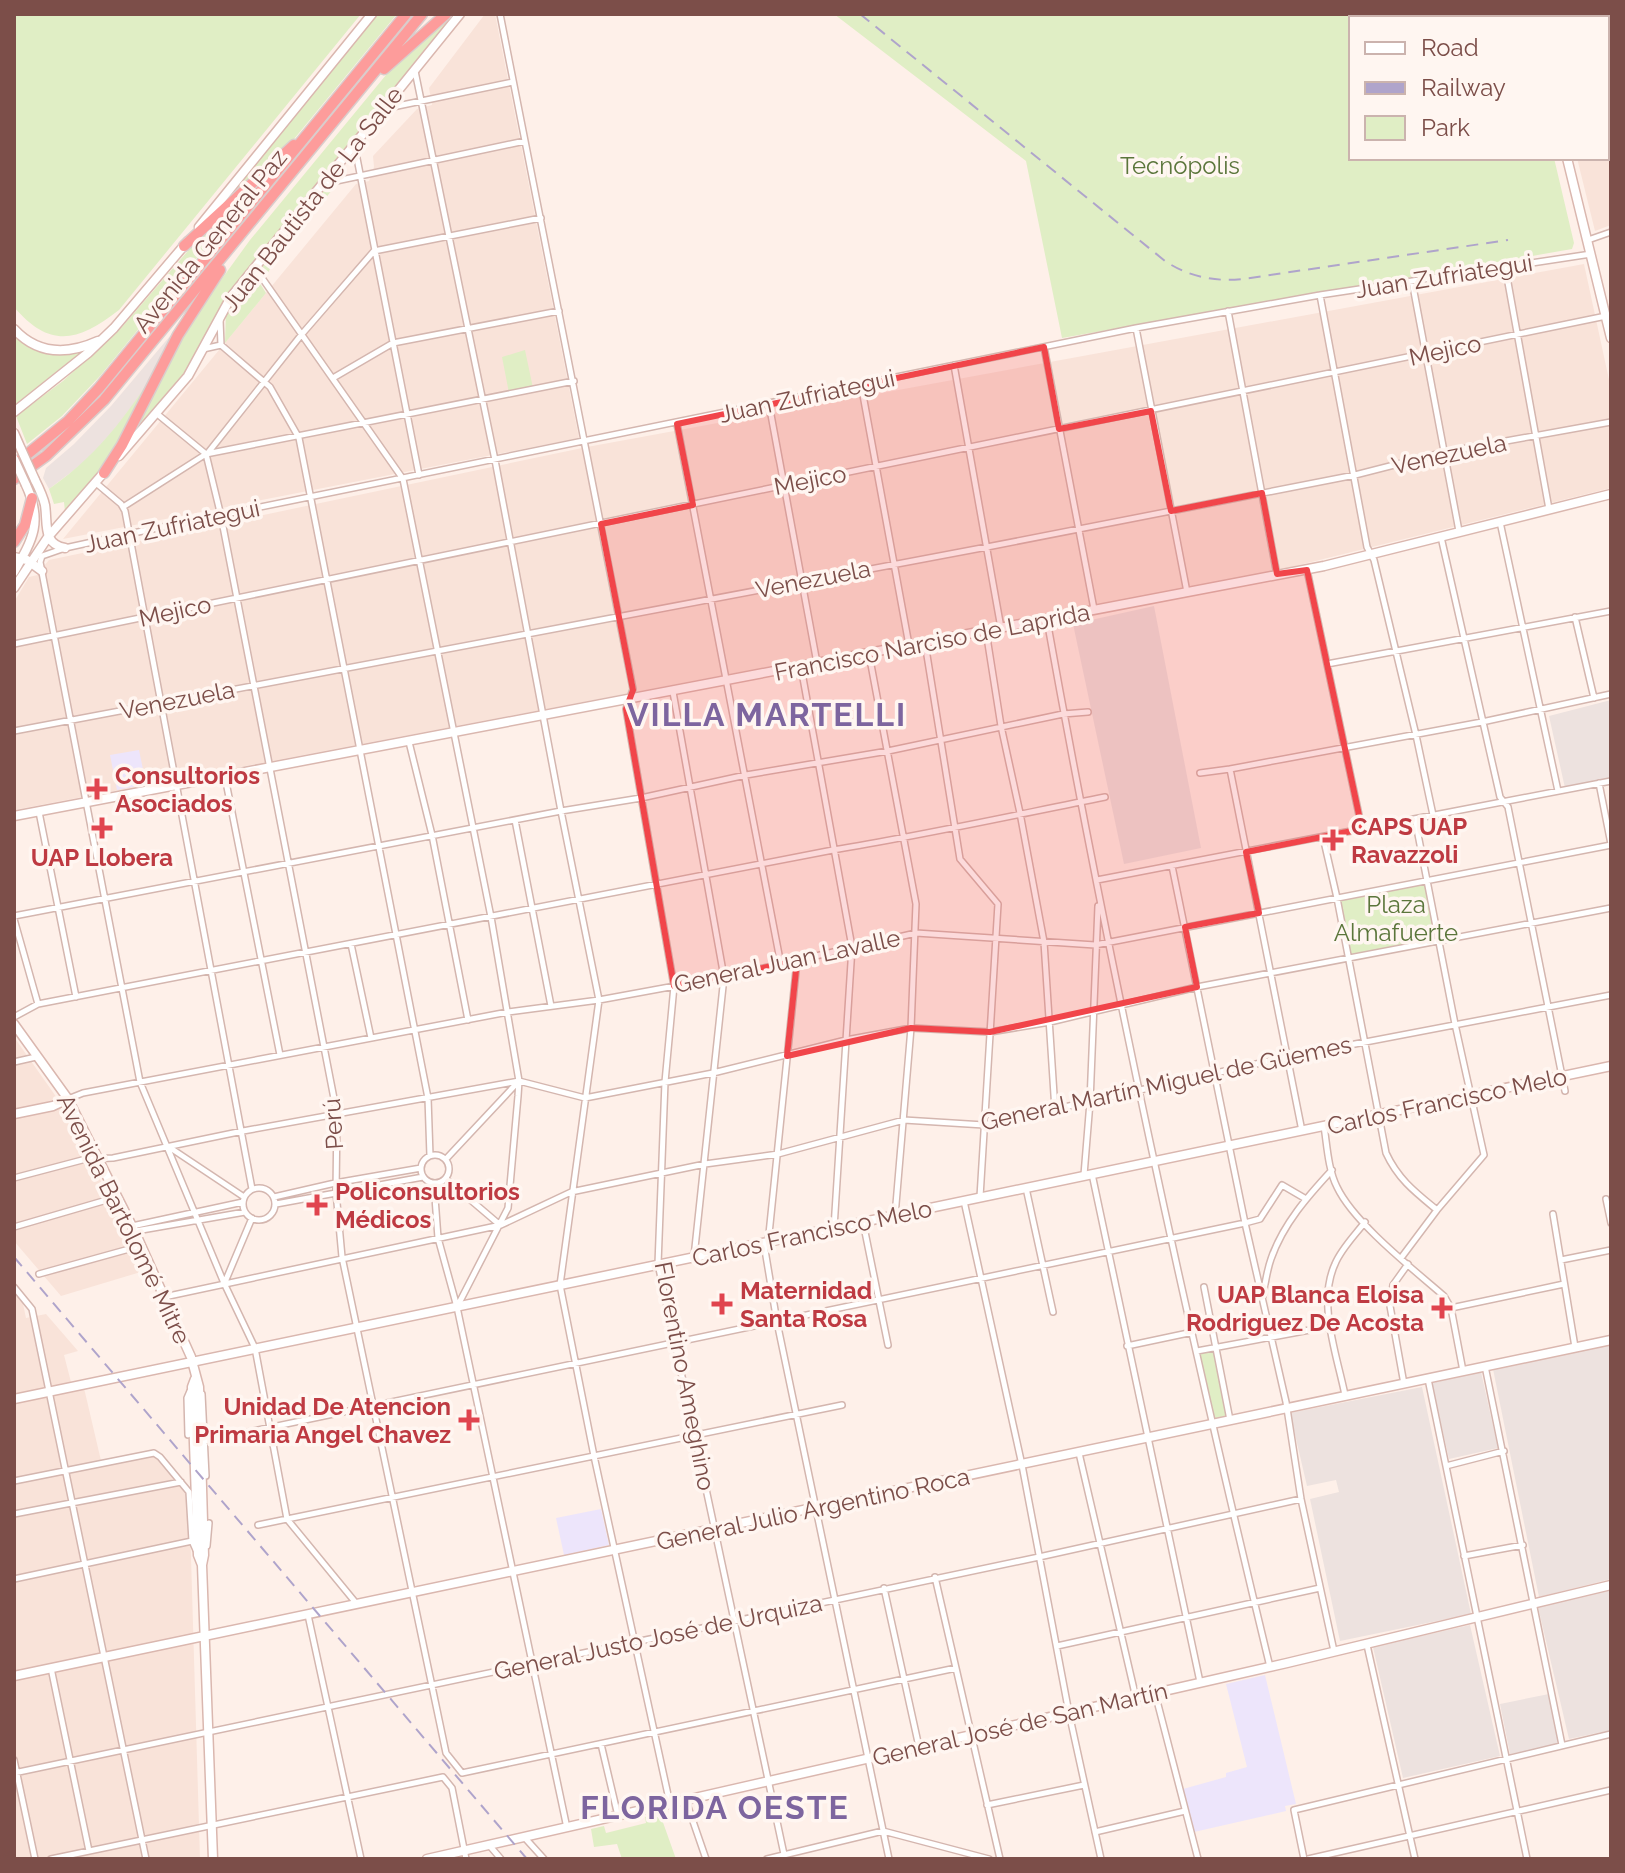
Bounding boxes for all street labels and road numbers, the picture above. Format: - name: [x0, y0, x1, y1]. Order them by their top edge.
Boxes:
- street label: Juan Bautista de La Salle: [215, 81, 409, 317]
- street label: Avenida General Paz: [127, 143, 293, 339]
- street label: Juan Zufriategui: [1353, 248, 1535, 304]
- street label: Mejico: [1406, 328, 1484, 372]
- street label: Juan Zufriategui: [717, 363, 897, 429]
- street label: Venezuela: [1389, 428, 1509, 480]
- street label: Mejico: [771, 459, 849, 501]
- street label: Juan Zufriategui: [82, 493, 262, 559]
- street label: Venezuela: [753, 554, 873, 604]
- street label: Mejico: [136, 589, 214, 633]
- street label: Francisco Narciso de Laprida: [772, 597, 1092, 687]
- street label: Venezuela: [117, 675, 237, 725]
- street label: General Juan Lavalle: [671, 923, 903, 999]
- street label: General Martín Miguel de Güemes: [978, 1029, 1354, 1137]
- street label: Carlos Francisco Melo: [1324, 1061, 1570, 1141]
- street label: Avenida Bartolomé Mitre: [51, 1089, 197, 1349]
- street label: Perú: [317, 1097, 349, 1151]
- street label: Carlos Francisco Melo: [689, 1193, 935, 1273]
- street label: Florentino Ameghino: [649, 1259, 721, 1493]
- street label: General Julio Argentino Roca: [654, 1462, 972, 1556]
- street label: General Justo José de Urquiza: [491, 1588, 825, 1686]
- street label: General José de San Martín: [870, 1676, 1170, 1772]

